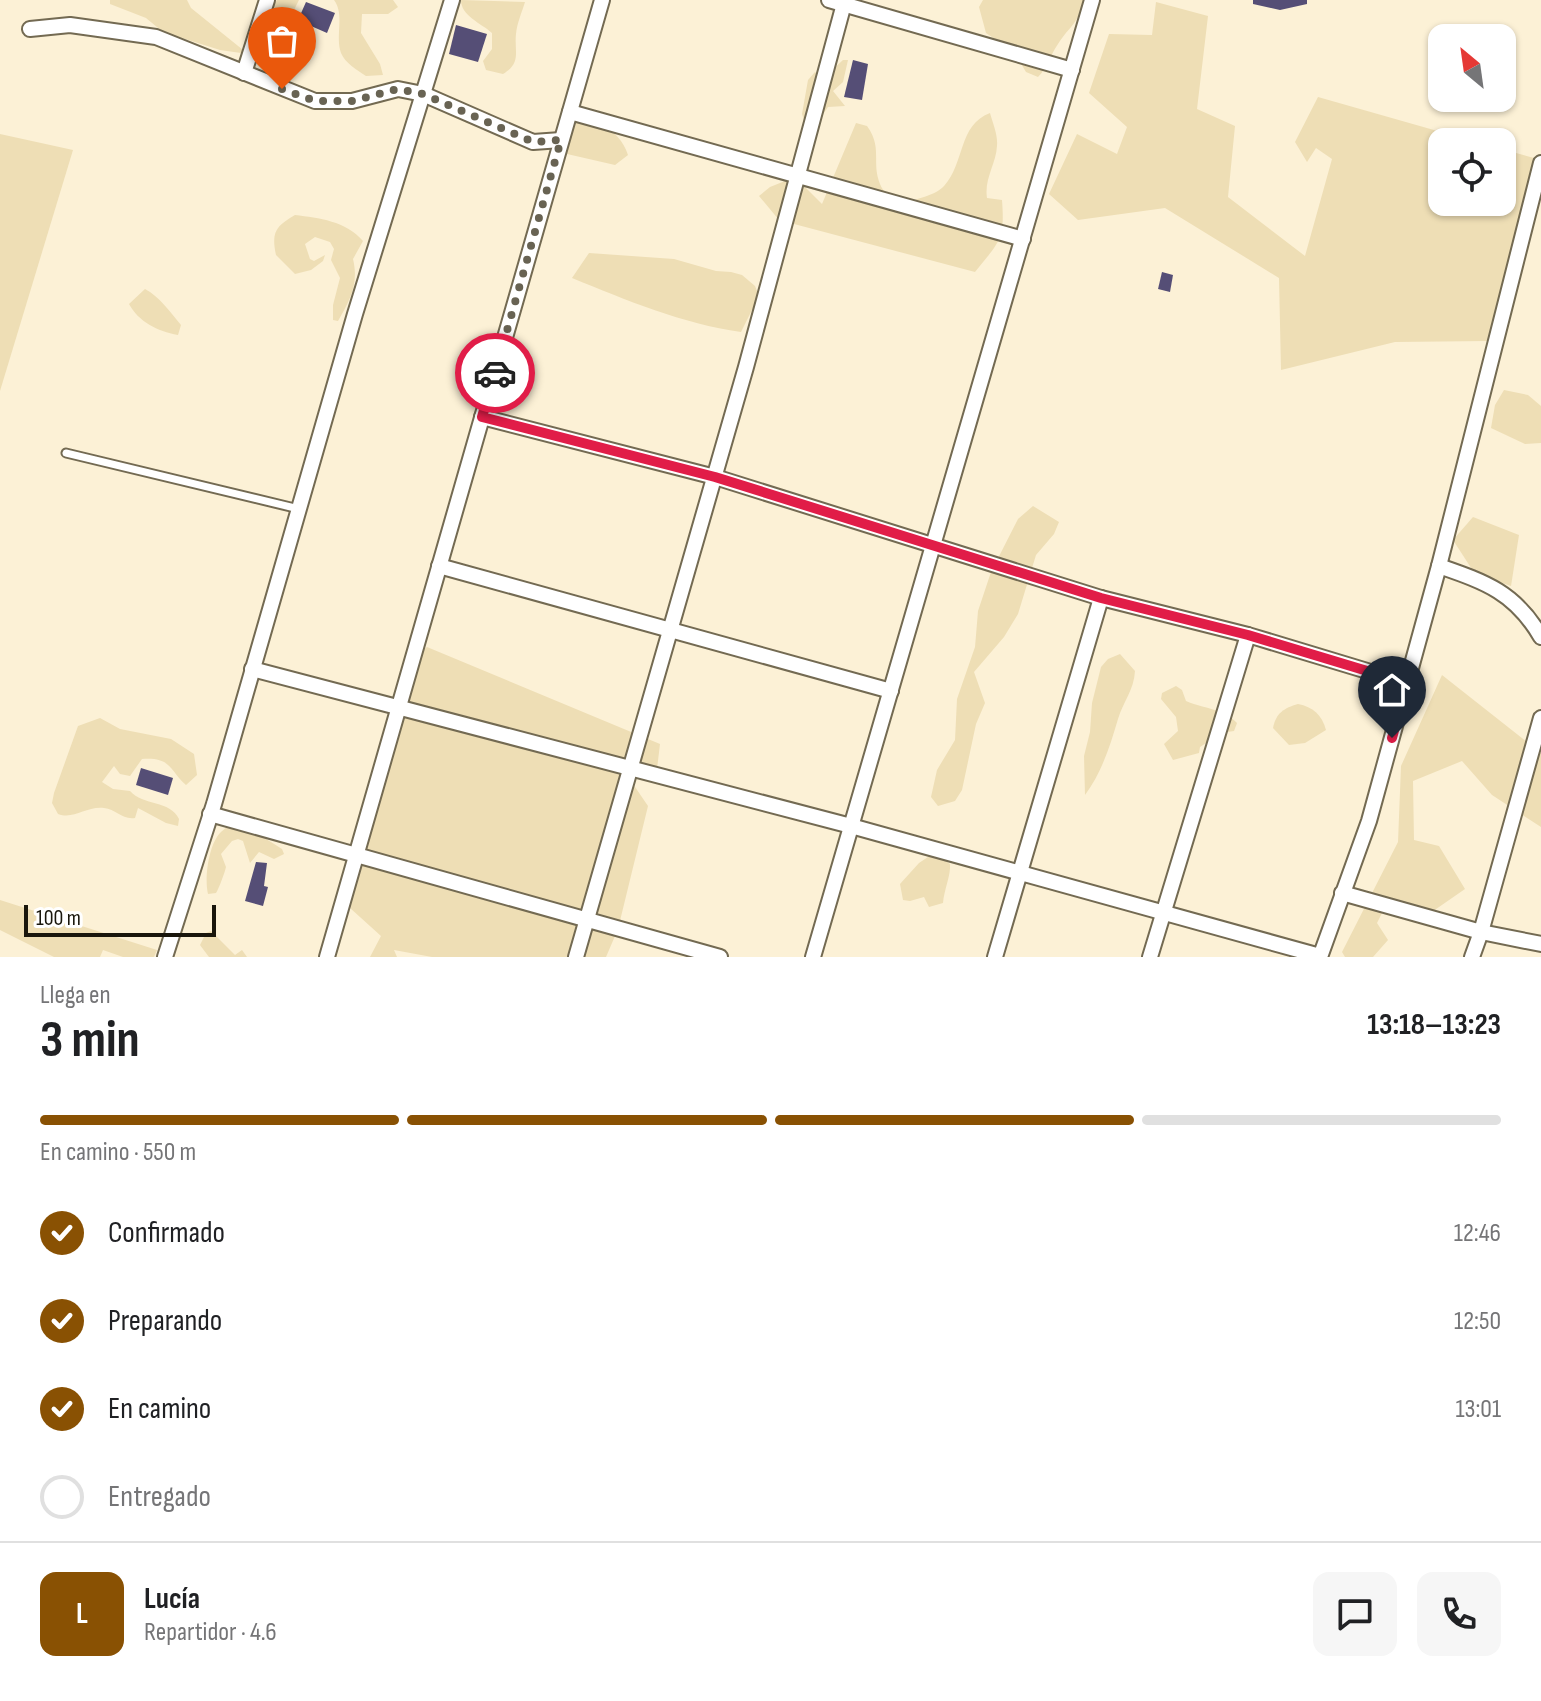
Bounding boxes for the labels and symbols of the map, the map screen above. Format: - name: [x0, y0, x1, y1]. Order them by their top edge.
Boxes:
- pin: [248, 7, 316, 89]
- north arrow: [1428, 24, 1516, 112]
- courier: [455, 333, 535, 413]
- pin: [1358, 656, 1426, 738]
- scale bar: [24, 901, 216, 937]

